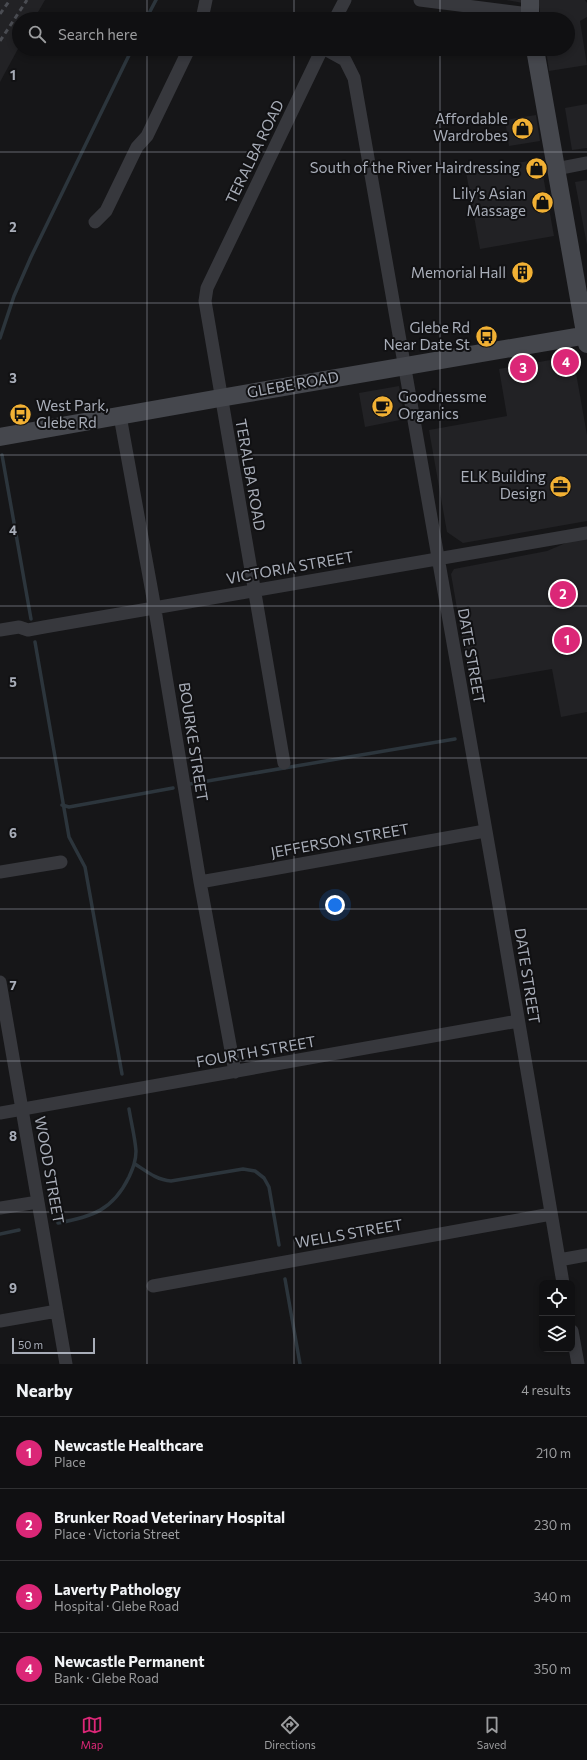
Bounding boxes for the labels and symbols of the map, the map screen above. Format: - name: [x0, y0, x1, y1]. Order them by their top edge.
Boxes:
- text: 1: [10, 67, 16, 83]
- street label: TERALBA ROAD: [221, 97, 287, 206]
- place label: Affordable Wardrobes: [433, 109, 508, 144]
- shop icon: Affordable Wardrobes: [510, 115, 536, 141]
- shop icon: South of the River Hairdressing: [523, 155, 549, 181]
- place label: South of the River Hairdressing: [310, 158, 520, 176]
- place label: Lily’s Asian Massage: [452, 184, 526, 219]
- shop icon: Lily’s Asian Massage: [529, 190, 555, 216]
- text: 2: [9, 219, 17, 235]
- building icon: Memorial Hall: [509, 260, 535, 286]
- place label: Memorial Hall: [411, 263, 506, 281]
- place label: Glebe Rd Near Date St: [384, 318, 470, 353]
- bus stop icon: Glebe Rd Near Date St: [473, 324, 499, 350]
- pin: 4: [553, 347, 579, 377]
- pin: 3: [510, 353, 536, 383]
- street label: GLEBE ROAD: [245, 367, 340, 401]
- text: 3: [9, 370, 17, 386]
- place label: Goodnessme Organics: [398, 387, 487, 422]
- cafe icon: Goodnessme Organics: [369, 393, 395, 419]
- place label: West Park, Glebe Rd: [36, 396, 109, 431]
- bus stop icon: West Park, Glebe Rd: [8, 402, 34, 428]
- street label: TERALBA ROAD: [232, 417, 270, 532]
- place label: ELK Building Design: [461, 467, 546, 502]
- office icon: ELK Building Design: [548, 473, 574, 499]
- text: 4: [9, 522, 17, 538]
- street label: VICTORIA STREET: [225, 547, 355, 587]
- pin: 2: [550, 579, 576, 609]
- street label: DATE STREET: [455, 607, 489, 705]
- pin: 1: [554, 625, 580, 655]
- text: 5: [9, 674, 17, 690]
- street label: BOURKE STREET: [176, 681, 212, 803]
- street label: JEFFERSON STREET: [269, 819, 411, 861]
- text: 6: [9, 825, 17, 841]
- your location: [325, 895, 345, 915]
- street label: DATE STREET: [512, 927, 545, 1025]
- text: 7: [9, 977, 17, 993]
- street label: FOURTH STREET: [195, 1032, 317, 1070]
- street label: WOOD STREET: [32, 1115, 68, 1225]
- text: 8: [9, 1128, 17, 1144]
- street label: WELLS STREET: [294, 1215, 404, 1251]
- text: 9: [9, 1280, 17, 1296]
- scale bar: [12, 1336, 95, 1355]

